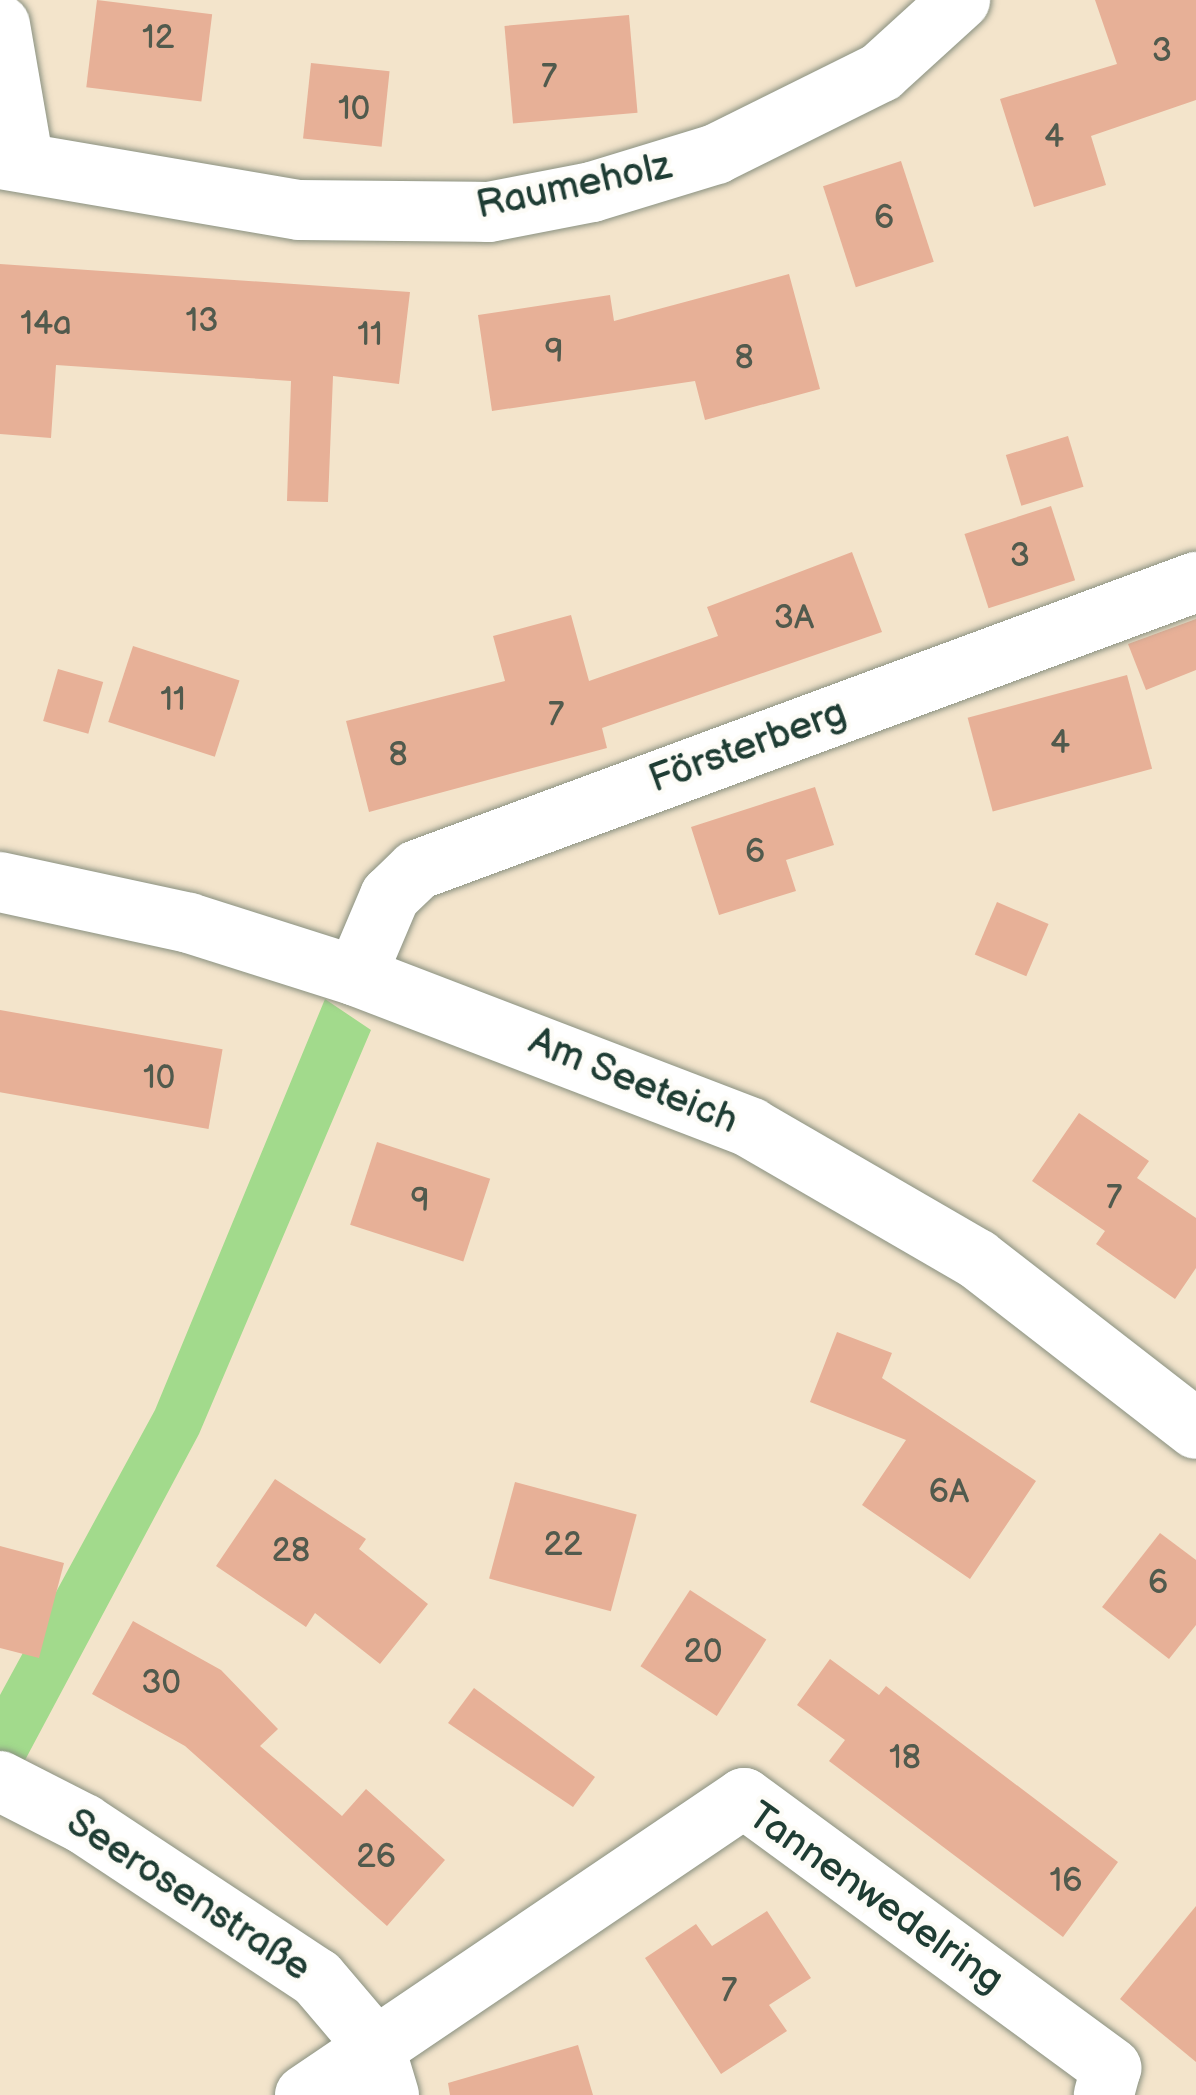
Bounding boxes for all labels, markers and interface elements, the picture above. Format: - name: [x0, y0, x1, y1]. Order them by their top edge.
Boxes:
- house number: 12: [142, 19, 174, 59]
- house number: 3: [1152, 32, 1172, 72]
- house number: 7: [541, 58, 557, 98]
- house number: 10: [338, 90, 370, 130]
- house number: 4: [1044, 118, 1064, 158]
- street label: Raumeholz: [472, 144, 676, 230]
- house number: 6: [874, 199, 894, 239]
- house number: 13: [185, 302, 219, 342]
- house number: 14a: [20, 305, 72, 345]
- house number: 11: [357, 316, 383, 356]
- house number: 9: [544, 333, 564, 373]
- house number: 8: [734, 339, 754, 379]
- house number: 3: [1010, 537, 1030, 577]
- house number: 3A: [774, 599, 814, 639]
- house number: 11: [160, 681, 186, 721]
- street label: Försterberg: [643, 690, 853, 804]
- house number: 7: [548, 696, 564, 736]
- house number: 4: [1050, 724, 1070, 764]
- house number: 8: [388, 736, 408, 776]
- house number: 6: [745, 833, 765, 873]
- street label: Am Seeteich: [521, 1019, 745, 1145]
- house number: 10: [143, 1059, 175, 1099]
- house number: 7: [1106, 1179, 1122, 1219]
- house number: 9: [410, 1182, 430, 1222]
- house number: 6A: [929, 1473, 969, 1513]
- house number: 22: [544, 1526, 582, 1566]
- house number: 28: [272, 1532, 310, 1572]
- house number: 6: [1148, 1564, 1168, 1604]
- house number: 20: [684, 1633, 722, 1673]
- house number: 30: [141, 1664, 181, 1704]
- house number: 18: [889, 1739, 921, 1779]
- street label: Tannenwedelring: [738, 1793, 1012, 2005]
- street label: Seerosenstraße: [57, 1800, 319, 1992]
- house number: 26: [356, 1838, 396, 1878]
- house number: 16: [1050, 1862, 1082, 1902]
- house number: 7: [721, 1972, 737, 2012]

